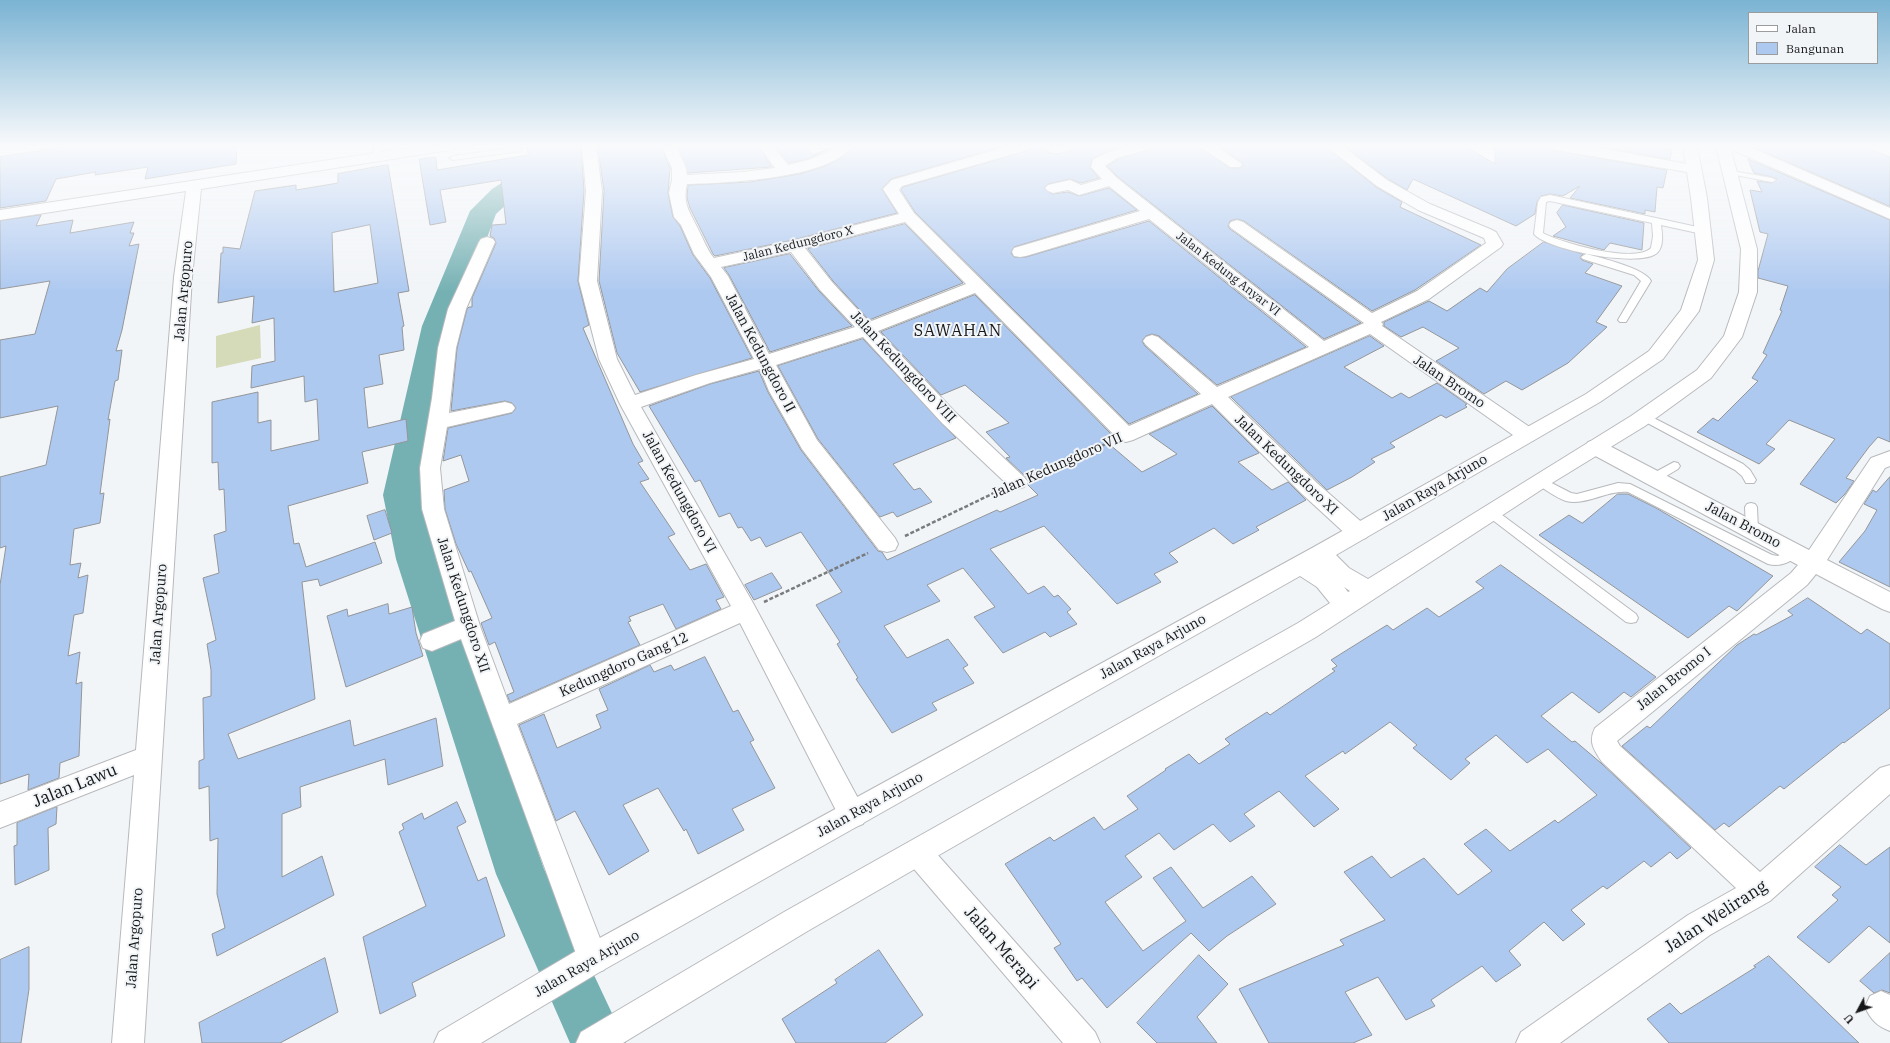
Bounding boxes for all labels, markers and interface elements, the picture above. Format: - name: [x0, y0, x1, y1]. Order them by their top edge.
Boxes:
- legend: [1748, 12, 1878, 64]
- text: Jalan: [1786, 21, 1816, 36]
- text: Bangunan: [1786, 41, 1844, 56]
- street label: Jalan Kedungdoro X: [741, 223, 855, 265]
- street label: Jalan Kedung Anyar VI: [1173, 229, 1283, 319]
- street label: Jalan Argopuro: [171, 240, 197, 342]
- street label: Jalan Kedungdoro II: [722, 291, 798, 415]
- street label: Jalan Kedungdoro VIII: [847, 308, 959, 426]
- district label: SAWAHAN: [914, 321, 1002, 341]
- street label: Jalan Bromo: [1410, 352, 1488, 412]
- street label: Jalan Kedungdoro XI: [1231, 411, 1341, 519]
- street label: Jalan Kedungdoro VI: [639, 428, 719, 556]
- street label: Jalan Kedungdoro VII: [989, 430, 1125, 502]
- street label: Jalan Raya Arjuno: [1379, 451, 1491, 525]
- street label: Jalan Bromo: [1703, 498, 1783, 552]
- street label: Jalan Kedungdoro XII: [433, 535, 493, 675]
- street label: Jalan Argopuro: [147, 563, 171, 665]
- street label: Jalan Raya Arjuno: [1097, 611, 1209, 683]
- street label: Kedungdoro Gang 12: [557, 629, 691, 701]
- street label: Jalan Bromo I: [1633, 644, 1715, 714]
- street label: Jalan Lawu: [30, 760, 120, 812]
- street label: Jalan Raya Arjuno: [814, 769, 926, 841]
- street label: Jalan Welirang: [1661, 876, 1771, 958]
- street label: Jalan Argopuro: [123, 887, 147, 989]
- street label: Jalan Merapi: [960, 903, 1042, 993]
- street label: Jalan Raya Arjuno: [531, 927, 643, 1001]
- north arrow: [1838, 991, 1878, 1031]
- text: U: [1841, 1011, 1857, 1027]

